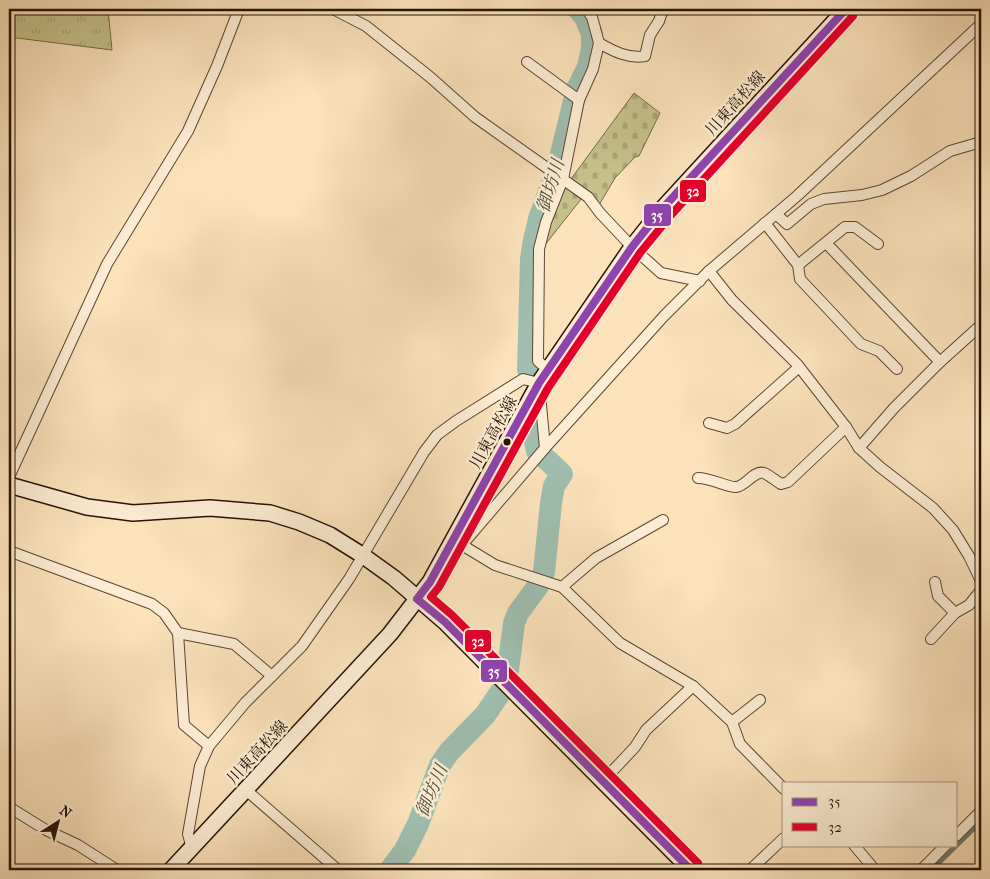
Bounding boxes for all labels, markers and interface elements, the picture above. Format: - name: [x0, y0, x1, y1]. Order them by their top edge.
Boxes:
- street label: 川東高松線: [701, 67, 769, 139]
- water label: 御坊川: [533, 155, 570, 215]
- line badge: 32: [679, 179, 707, 203]
- text: 32: [687, 183, 699, 200]
- line badge: 35: [643, 203, 672, 227]
- text: 35: [651, 207, 663, 224]
- street label: 川東高松線: [465, 392, 521, 472]
- unlabelled marker: [502, 437, 512, 447]
- line badge: 32: [464, 629, 492, 653]
- text: 32: [472, 633, 484, 650]
- line badge: 35: [480, 659, 508, 683]
- text: 35: [488, 663, 500, 680]
- street label: 川東高松線: [223, 716, 291, 788]
- water label: 御坊川: [412, 760, 453, 820]
- legend: [782, 782, 958, 846]
- text: 35: [828, 792, 841, 810]
- north arrow: [32, 796, 82, 846]
- text: N: [56, 802, 75, 822]
- text: 32: [828, 818, 842, 836]

